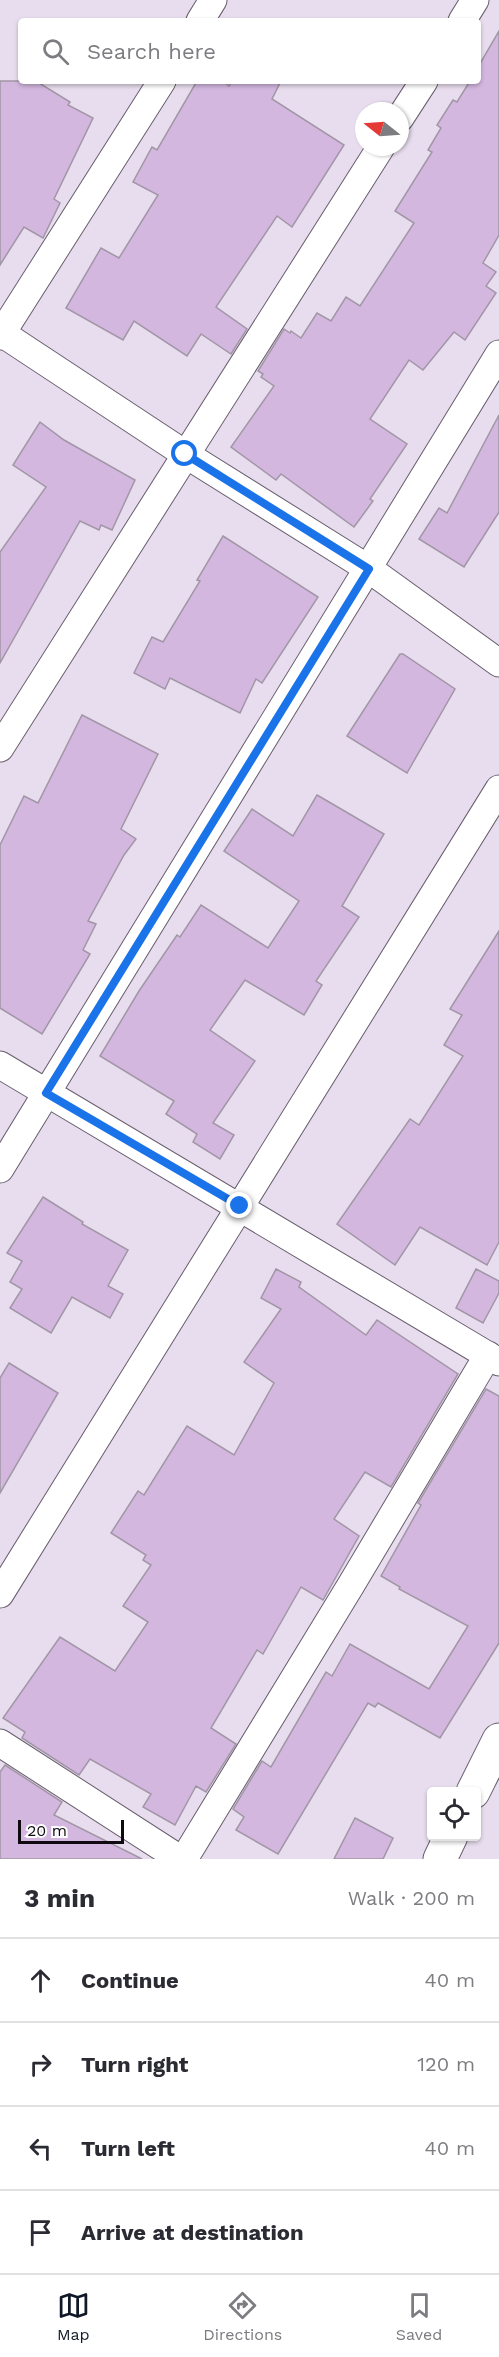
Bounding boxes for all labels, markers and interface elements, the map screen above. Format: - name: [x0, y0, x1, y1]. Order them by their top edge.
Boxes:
- search box: [18, 18, 481, 84]
- icon: search: [39, 35, 72, 68]
- text: Search here: [87, 39, 216, 64]
- north arrow: [355, 102, 409, 156]
- route start: [171, 440, 197, 466]
- route end: [226, 1192, 252, 1218]
- map controls: [427, 1787, 481, 1841]
- button: locate: [427, 1787, 481, 1841]
- scale bar: [18, 1817, 124, 1844]
- text: 20 m: [27, 1821, 67, 1840]
- text: 3 min: [24, 1883, 95, 1913]
- text: Walk · 200 m: [348, 1886, 475, 1910]
- icon: ahead: [24, 1964, 57, 1997]
- text: Continue: [81, 1968, 179, 1993]
- text: 40 m: [424, 1968, 475, 1992]
- icon: right: [24, 2048, 57, 2081]
- text: Turn right: [81, 2052, 188, 2077]
- text: 120 m: [417, 2052, 475, 2076]
- icon: left: [24, 2132, 57, 2165]
- text: Turn left: [81, 2136, 175, 2161]
- text: 40 m: [424, 2136, 475, 2160]
- icon: arrive: [24, 2216, 57, 2249]
- text: Arrive at destination: [81, 2220, 304, 2245]
- tab: Map: [57, 2289, 90, 2344]
- tab: Directions: [203, 2289, 282, 2344]
- tab: Saved: [396, 2289, 442, 2344]

